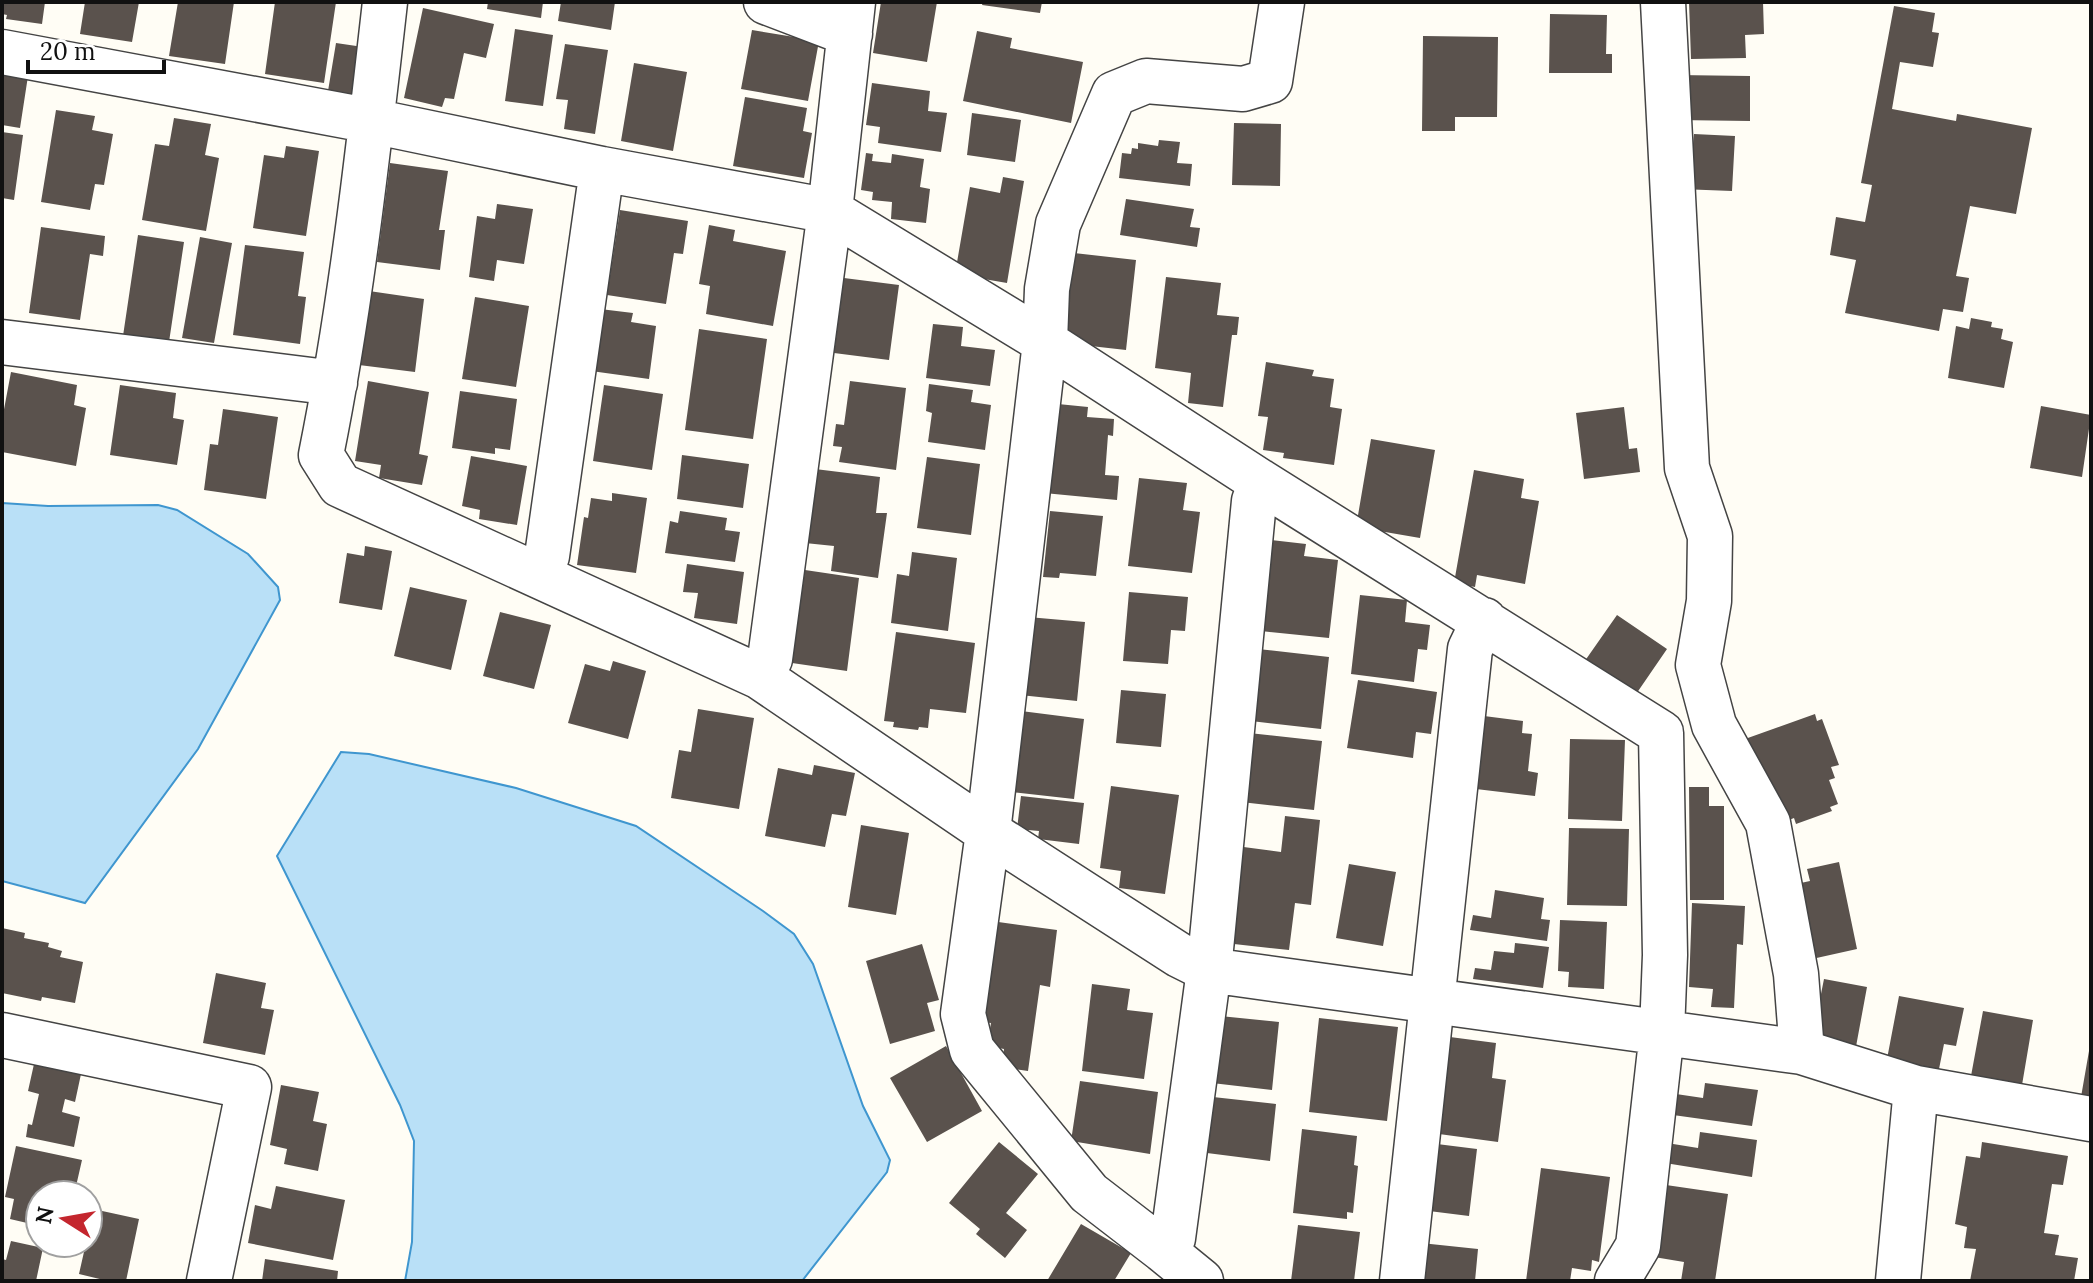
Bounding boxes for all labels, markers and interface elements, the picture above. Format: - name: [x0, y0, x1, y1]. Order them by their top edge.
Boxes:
- scale bar: [28, 24, 164, 74]
- text: 20 m: [40, 36, 96, 67]
- north arrow: [24, 1179, 104, 1259]
- text: N: [29, 1204, 60, 1226]

